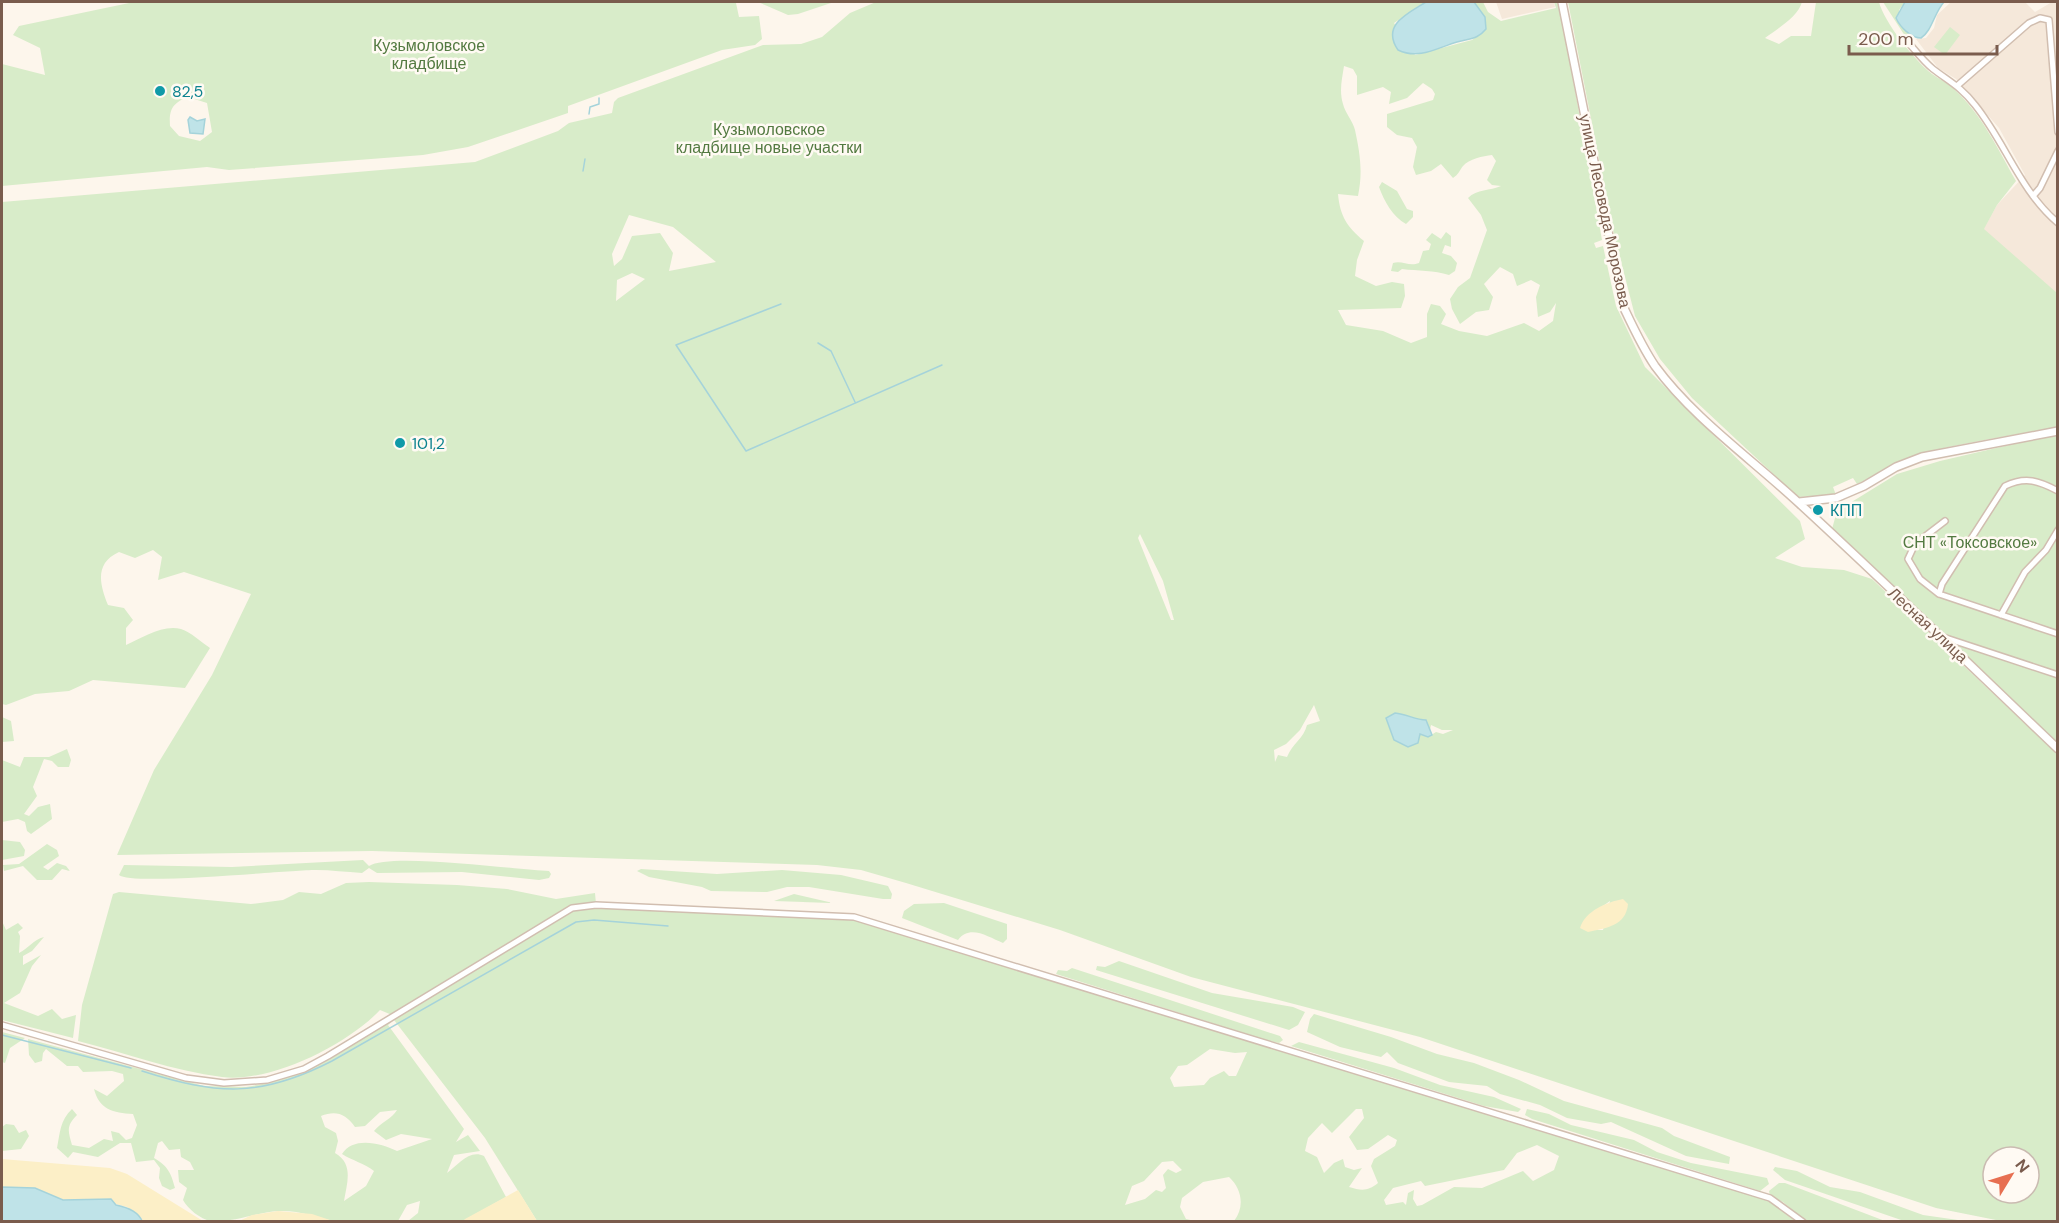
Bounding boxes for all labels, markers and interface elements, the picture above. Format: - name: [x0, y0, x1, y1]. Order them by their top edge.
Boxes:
- scale bar: [1849, 18, 1998, 56]
- text: 200 m: [1858, 27, 1914, 51]
- park label: Кузьмоловское кладбище: [373, 35, 485, 74]
- place label: 82,5: [172, 81, 203, 102]
- marker: 82,5: [153, 84, 167, 98]
- street label: улица Лесовода Морозова: [1574, 112, 1636, 310]
- park label: Кузьмоловское кладбище новые участки: [676, 119, 862, 158]
- place label: 101,2: [412, 433, 445, 454]
- marker: 101,2: [393, 436, 407, 450]
- place label: КПП: [1830, 500, 1862, 521]
- marker: КПП: [1811, 503, 1825, 517]
- park label: СНТ «Токсовское»: [1903, 532, 2037, 553]
- street label: Лесная улица: [1884, 583, 1973, 668]
- north arrow: [1981, 1145, 2041, 1205]
- text: N: [2011, 1155, 2034, 1177]

